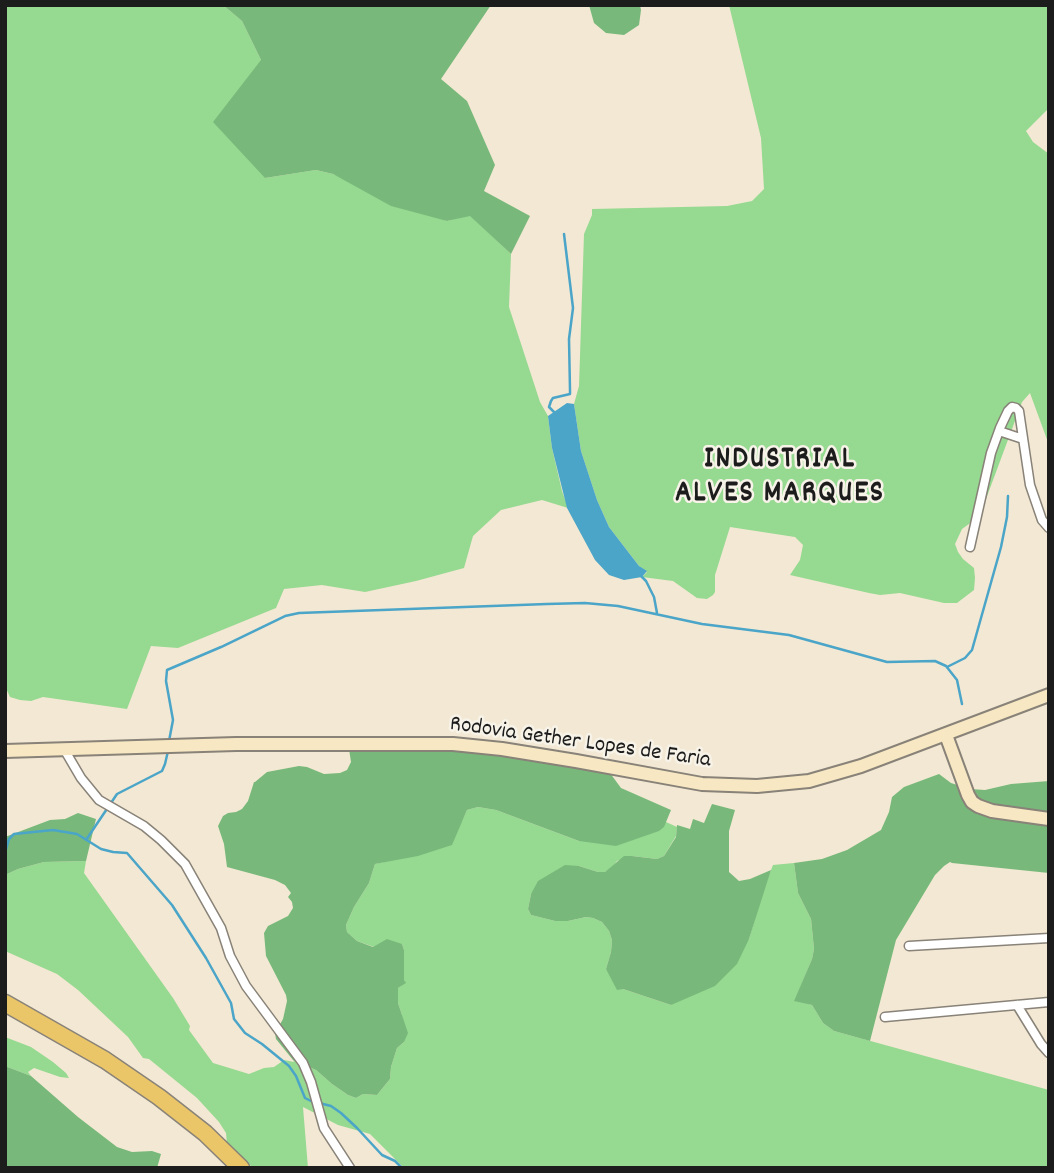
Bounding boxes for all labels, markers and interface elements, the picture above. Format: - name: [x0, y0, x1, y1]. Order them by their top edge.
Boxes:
- district label: INDUSTRIAL ALVES MARQUES: [677, 444, 883, 514]
- street label: Rodovia Gether Lopes de Faria: [448, 712, 712, 776]

